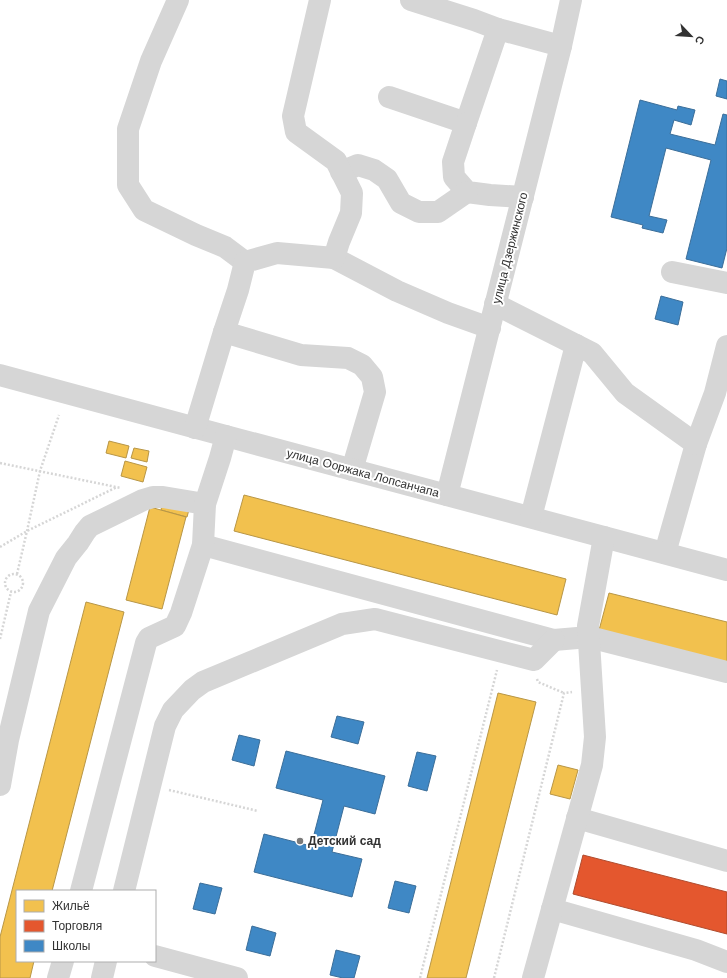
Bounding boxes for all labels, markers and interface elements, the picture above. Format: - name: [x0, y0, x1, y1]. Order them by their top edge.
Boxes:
- north arrow: [671, 16, 711, 56]
- text: С: [692, 34, 707, 46]
- street label: улица Дзержинского: [489, 190, 531, 305]
- street label: улица Ооржака Лопсанчапа: [285, 446, 441, 500]
- place label: Детский сад: [308, 834, 381, 848]
- marker: Детский сад: [295, 836, 305, 846]
- legend: [16, 890, 156, 962]
- text: Жильё: [52, 899, 90, 913]
- text: Торговля: [52, 919, 102, 933]
- text: Школы: [52, 939, 90, 953]

